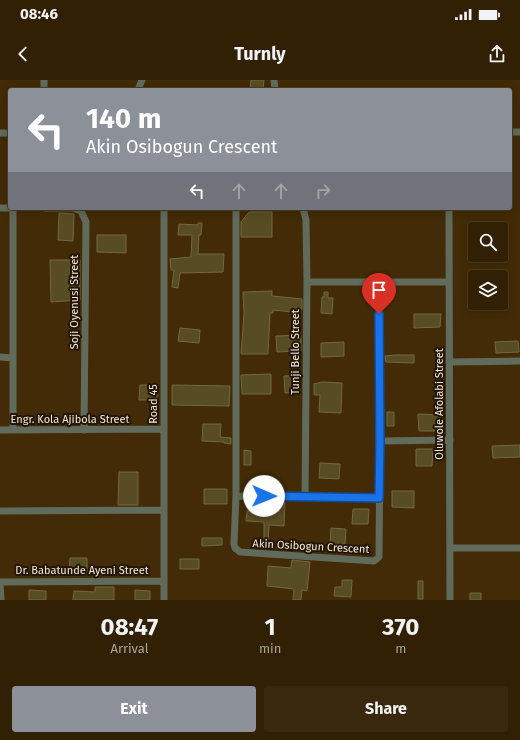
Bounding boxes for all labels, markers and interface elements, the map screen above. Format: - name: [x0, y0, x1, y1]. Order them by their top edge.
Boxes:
- text: 08:46: [20, 5, 58, 23]
- icon: back: [12, 43, 34, 65]
- text: Turnly: [234, 43, 286, 65]
- icon: share: [486, 43, 508, 65]
- text: 140 m: [86, 102, 162, 135]
- icon: left: [20, 104, 72, 156]
- text: Akin Osibogun Crescent: [86, 136, 278, 158]
- icon: left: [186, 180, 208, 202]
- icon: ahead: [228, 180, 250, 202]
- icon: ahead: [270, 180, 292, 202]
- icon: right: [312, 180, 334, 202]
- map controls: [468, 222, 508, 310]
- button: search: [468, 222, 508, 262]
- street label: Soji Oyenusi Street: [68, 255, 81, 349]
- button: layers: [468, 270, 508, 310]
- pin: [362, 273, 396, 314]
- icon: arrive: [368, 279, 390, 301]
- street label: Tunji Bello Street: [289, 309, 302, 395]
- street label: Oluwole Afolabi Street: [433, 348, 446, 460]
- street label: Road 45: [147, 384, 160, 424]
- street label: Engr. Kola Ajibola Street: [10, 413, 130, 426]
- position arrow: [243, 475, 285, 517]
- street label: Akin Osibogun Crescent: [252, 537, 370, 556]
- street label: Dr. Babatunde Ayeni Street: [15, 564, 149, 577]
- text: 08:47: [101, 613, 158, 641]
- text: 1: [265, 613, 276, 641]
- text: 370: [382, 613, 419, 641]
- text: Arrival: [110, 641, 149, 656]
- text: min: [259, 641, 281, 656]
- text: m: [395, 641, 406, 656]
- button: Exit: [12, 686, 256, 732]
- button: Share: [264, 686, 508, 732]

